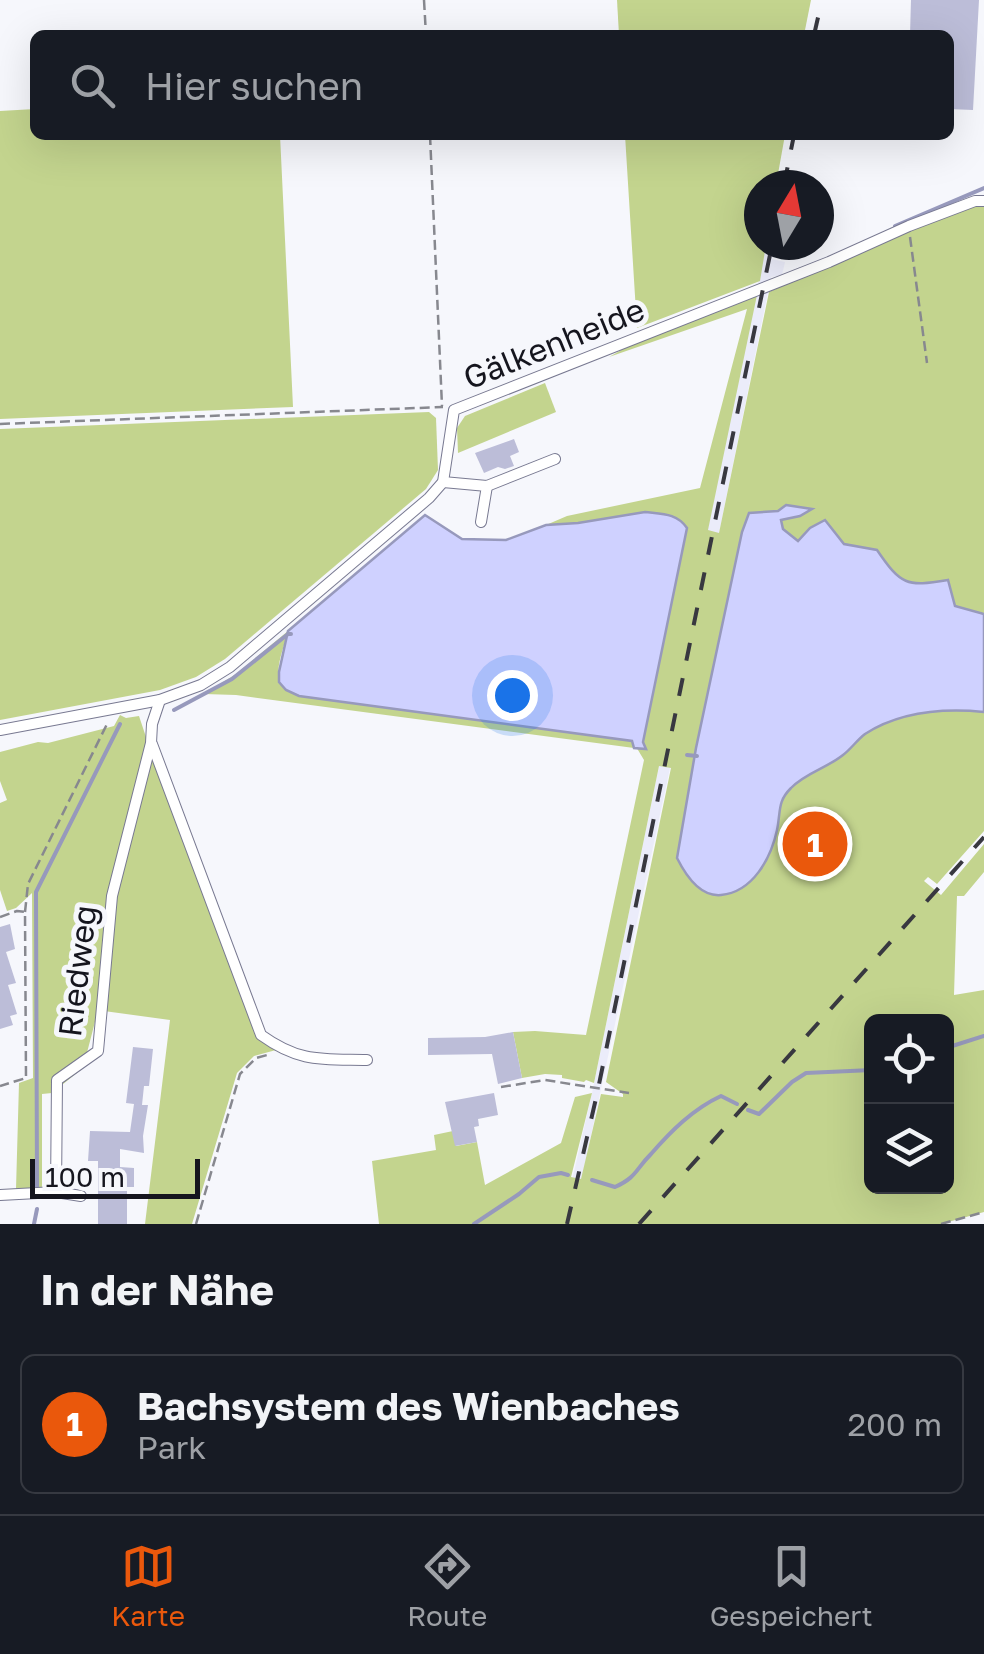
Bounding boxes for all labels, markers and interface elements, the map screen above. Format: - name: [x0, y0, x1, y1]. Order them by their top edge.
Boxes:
- search box: [30, 30, 954, 140]
- icon: search: [65, 58, 120, 113]
- text: Hier suchen: [145, 63, 363, 108]
- north arrow: [744, 170, 834, 260]
- street label: Gälkenheide: [458, 290, 650, 397]
- your location: [487, 670, 538, 721]
- pin: 1: [782, 806, 848, 882]
- street label: Riedweg: [50, 903, 104, 1039]
- map controls: [864, 1014, 954, 1194]
- button: locate: [864, 1014, 954, 1104]
- button: layers: [864, 1104, 954, 1194]
- scale bar: [30, 1154, 200, 1198]
- text: 100 m: [45, 1160, 125, 1193]
- text: In der Nähe: [40, 1264, 274, 1314]
- text: Bachsystem des Wienbaches: [137, 1383, 680, 1428]
- text: 1: [66, 1405, 83, 1443]
- text: 200 m: [847, 1405, 942, 1443]
- text: Park: [137, 1428, 206, 1466]
- tab: Karte: [111, 1539, 185, 1632]
- tab: Route: [407, 1539, 487, 1632]
- tab: Gespeichert: [710, 1539, 873, 1632]

